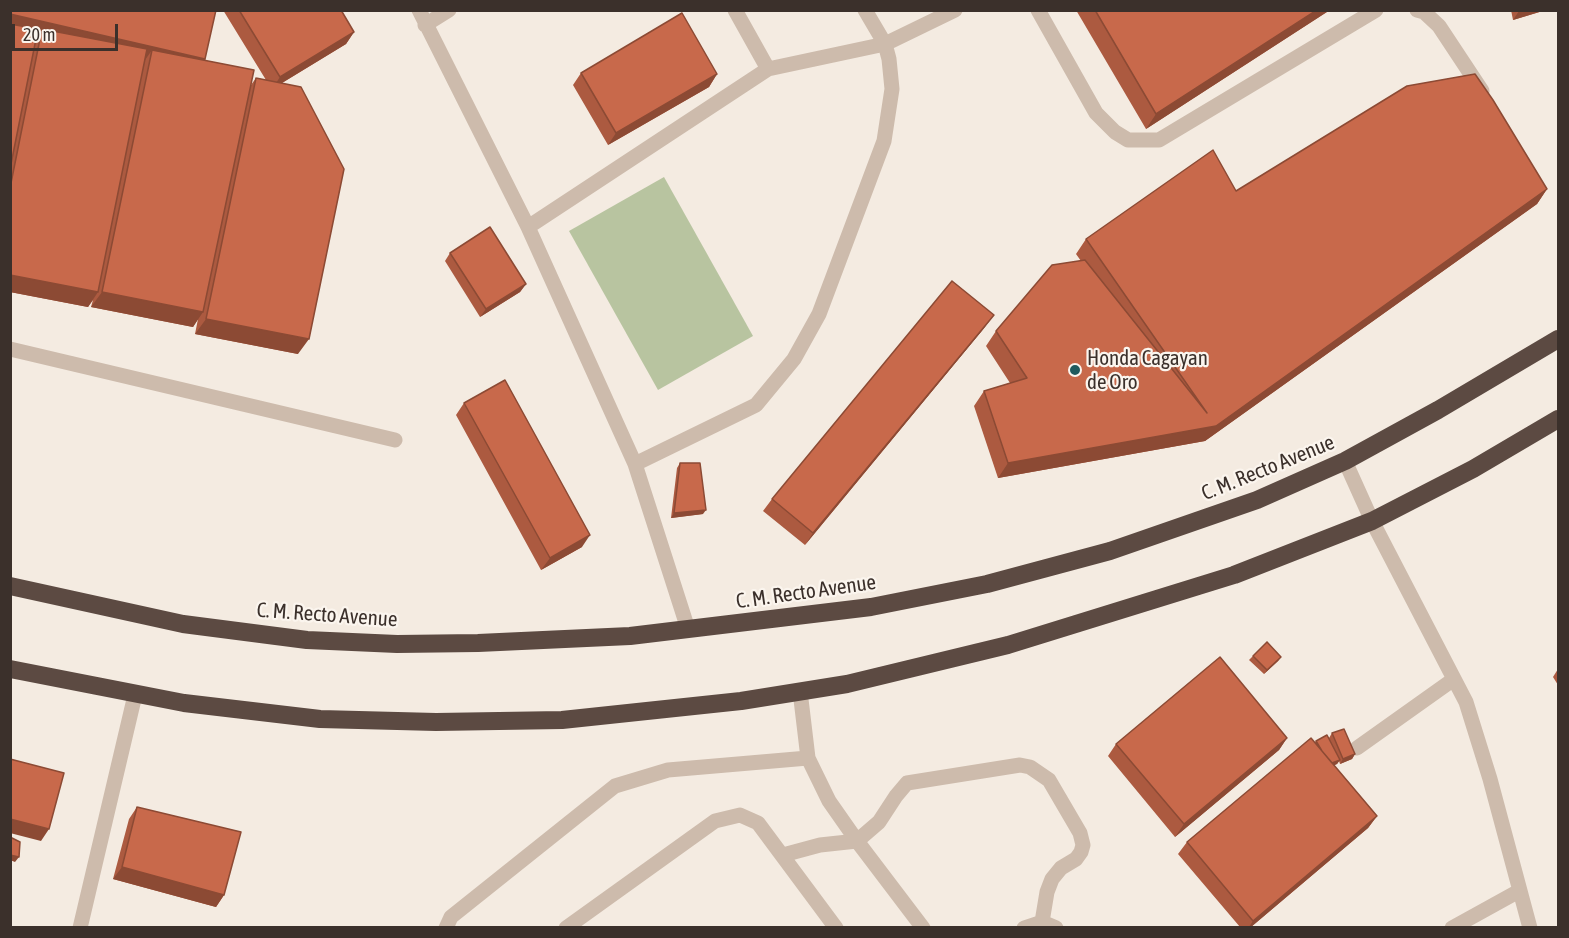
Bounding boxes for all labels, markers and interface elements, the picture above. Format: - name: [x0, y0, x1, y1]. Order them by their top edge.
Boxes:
- scale bar: [15, 12, 122, 50]
- text: 20 m: [23, 24, 55, 45]
- place label: Honda Cagayan de Oro: [1087, 345, 1208, 395]
- marker: Honda Cagayan de Oro: [1068, 363, 1082, 377]
- street label: C. M. Recto Avenue: [1198, 430, 1338, 506]
- street label: C. M. Recto Avenue: [734, 570, 878, 614]
- street label: C. M. Recto Avenue: [256, 598, 398, 632]

